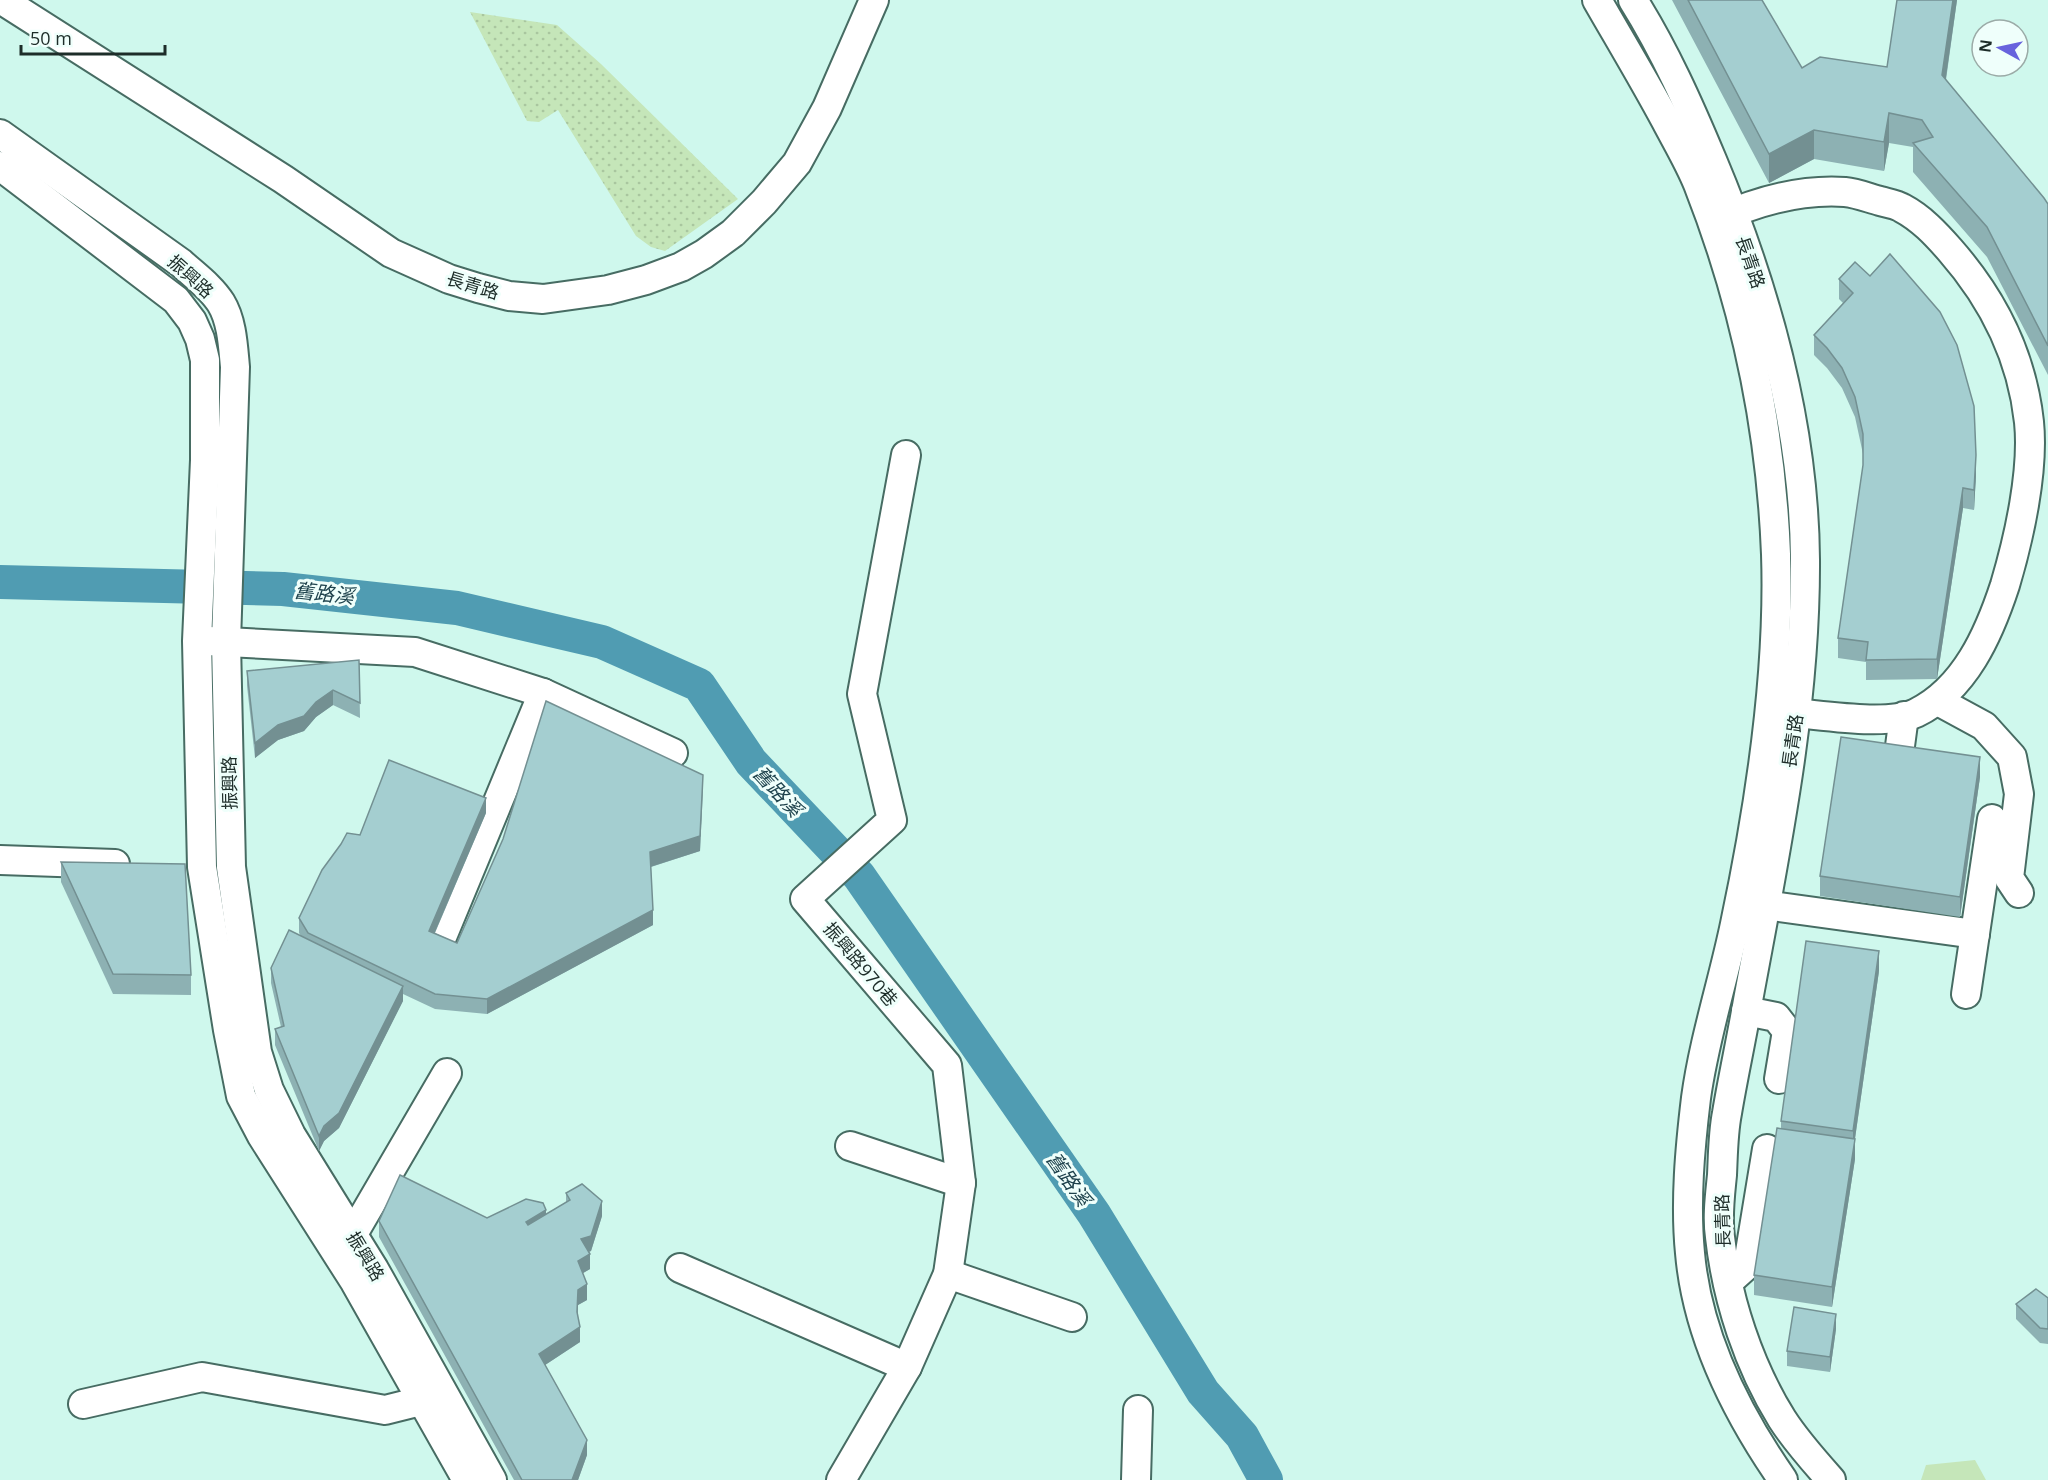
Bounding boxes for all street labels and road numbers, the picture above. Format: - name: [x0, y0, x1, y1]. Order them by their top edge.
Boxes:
- street label: 長青路: [1731, 233, 1771, 291]
- street label: 振興路: [163, 249, 219, 303]
- street label: 長青路: [444, 266, 502, 304]
- street label: 長青路: [1776, 713, 1808, 769]
- street label: 振興路: [217, 756, 241, 810]
- street label: 振興路970巷: [819, 917, 903, 1011]
- street label: 長青路: [1709, 1194, 1735, 1248]
- street label: 振興路: [342, 1227, 390, 1285]

